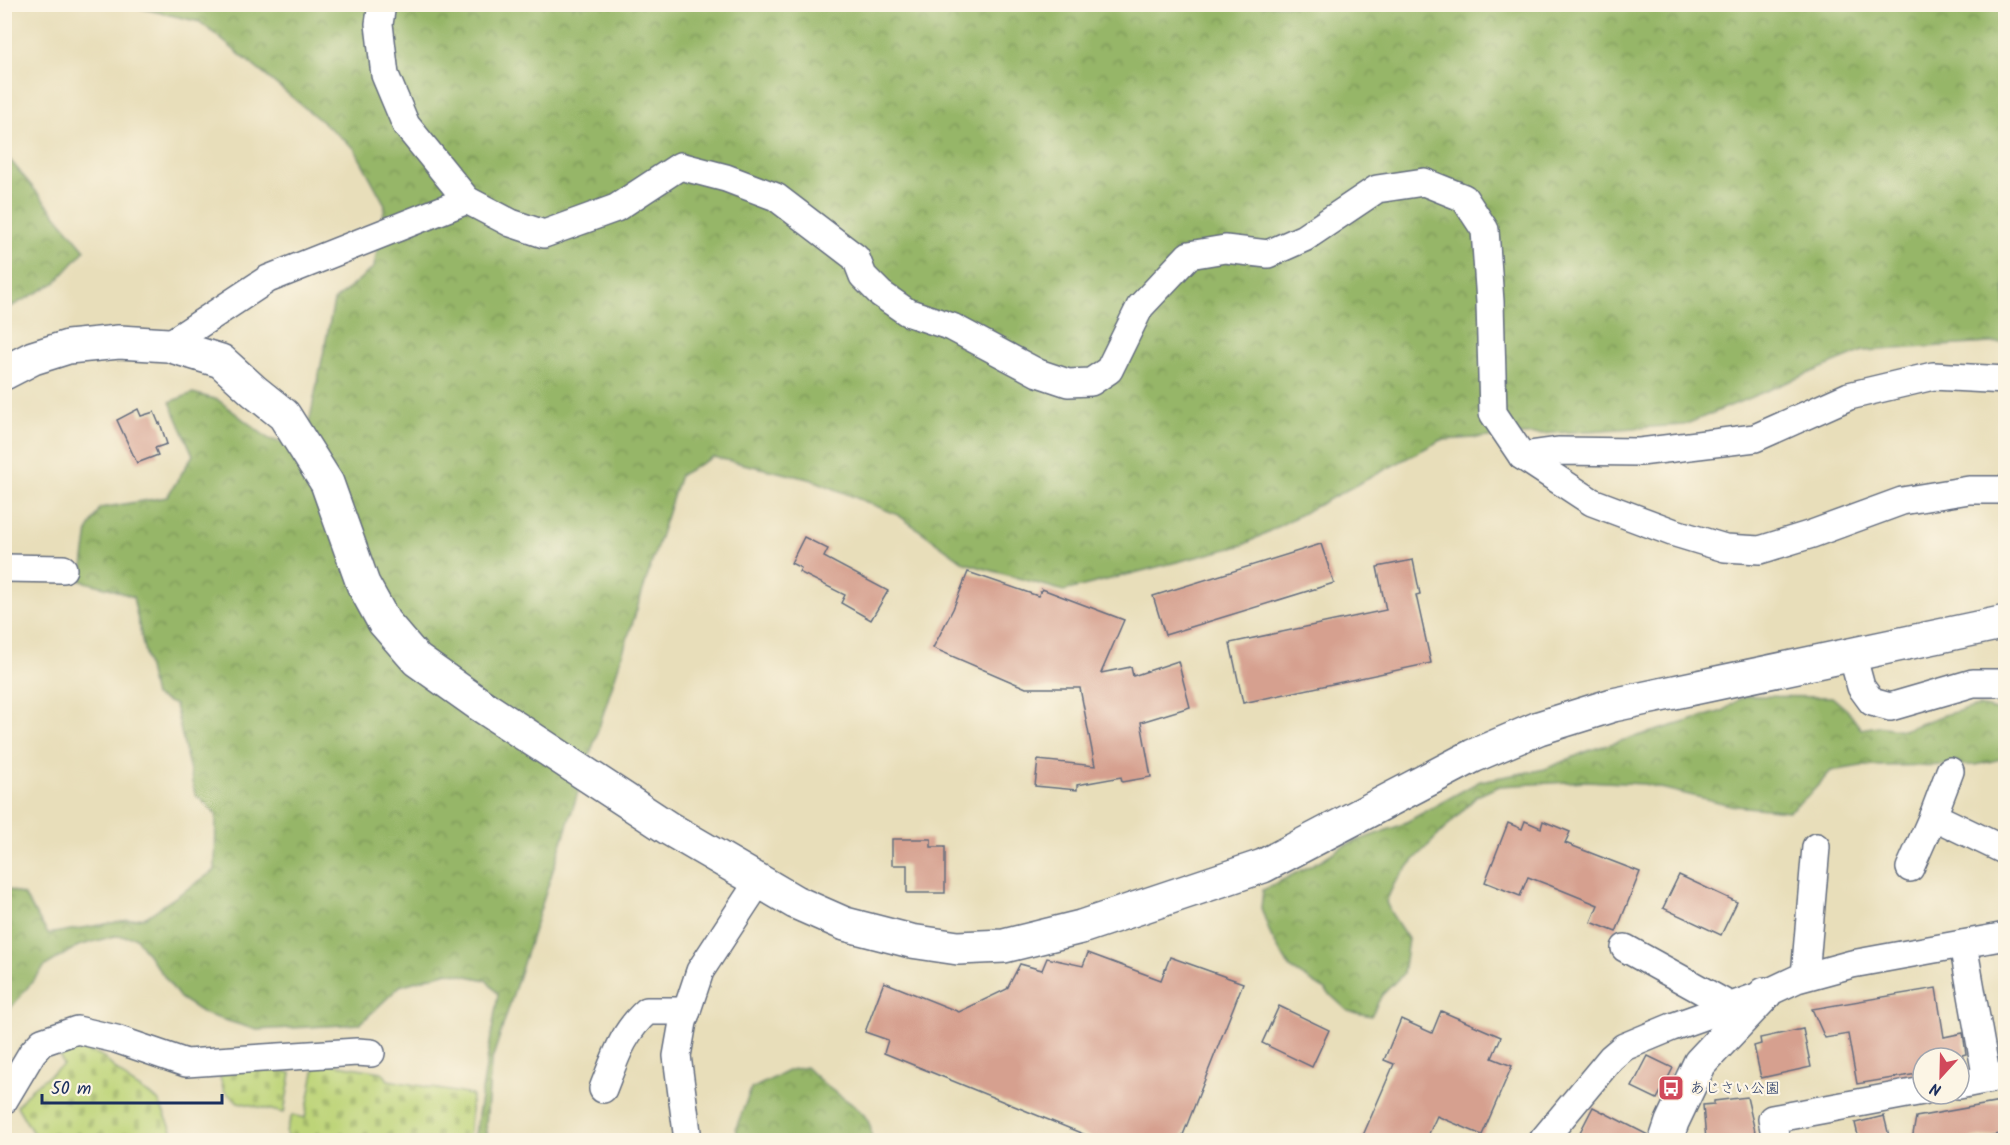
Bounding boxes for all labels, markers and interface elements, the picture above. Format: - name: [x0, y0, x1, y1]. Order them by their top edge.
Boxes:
- north arrow: [1911, 1046, 1971, 1106]
- scale bar: [42, 1067, 222, 1105]
- bus stop icon: あじさい公園: [1656, 1073, 1686, 1103]
- text: 50 m: [51, 1075, 91, 1104]
- text: N: [1927, 1075, 1945, 1102]
- place label: あじさい公園: [1690, 1077, 1780, 1101]

